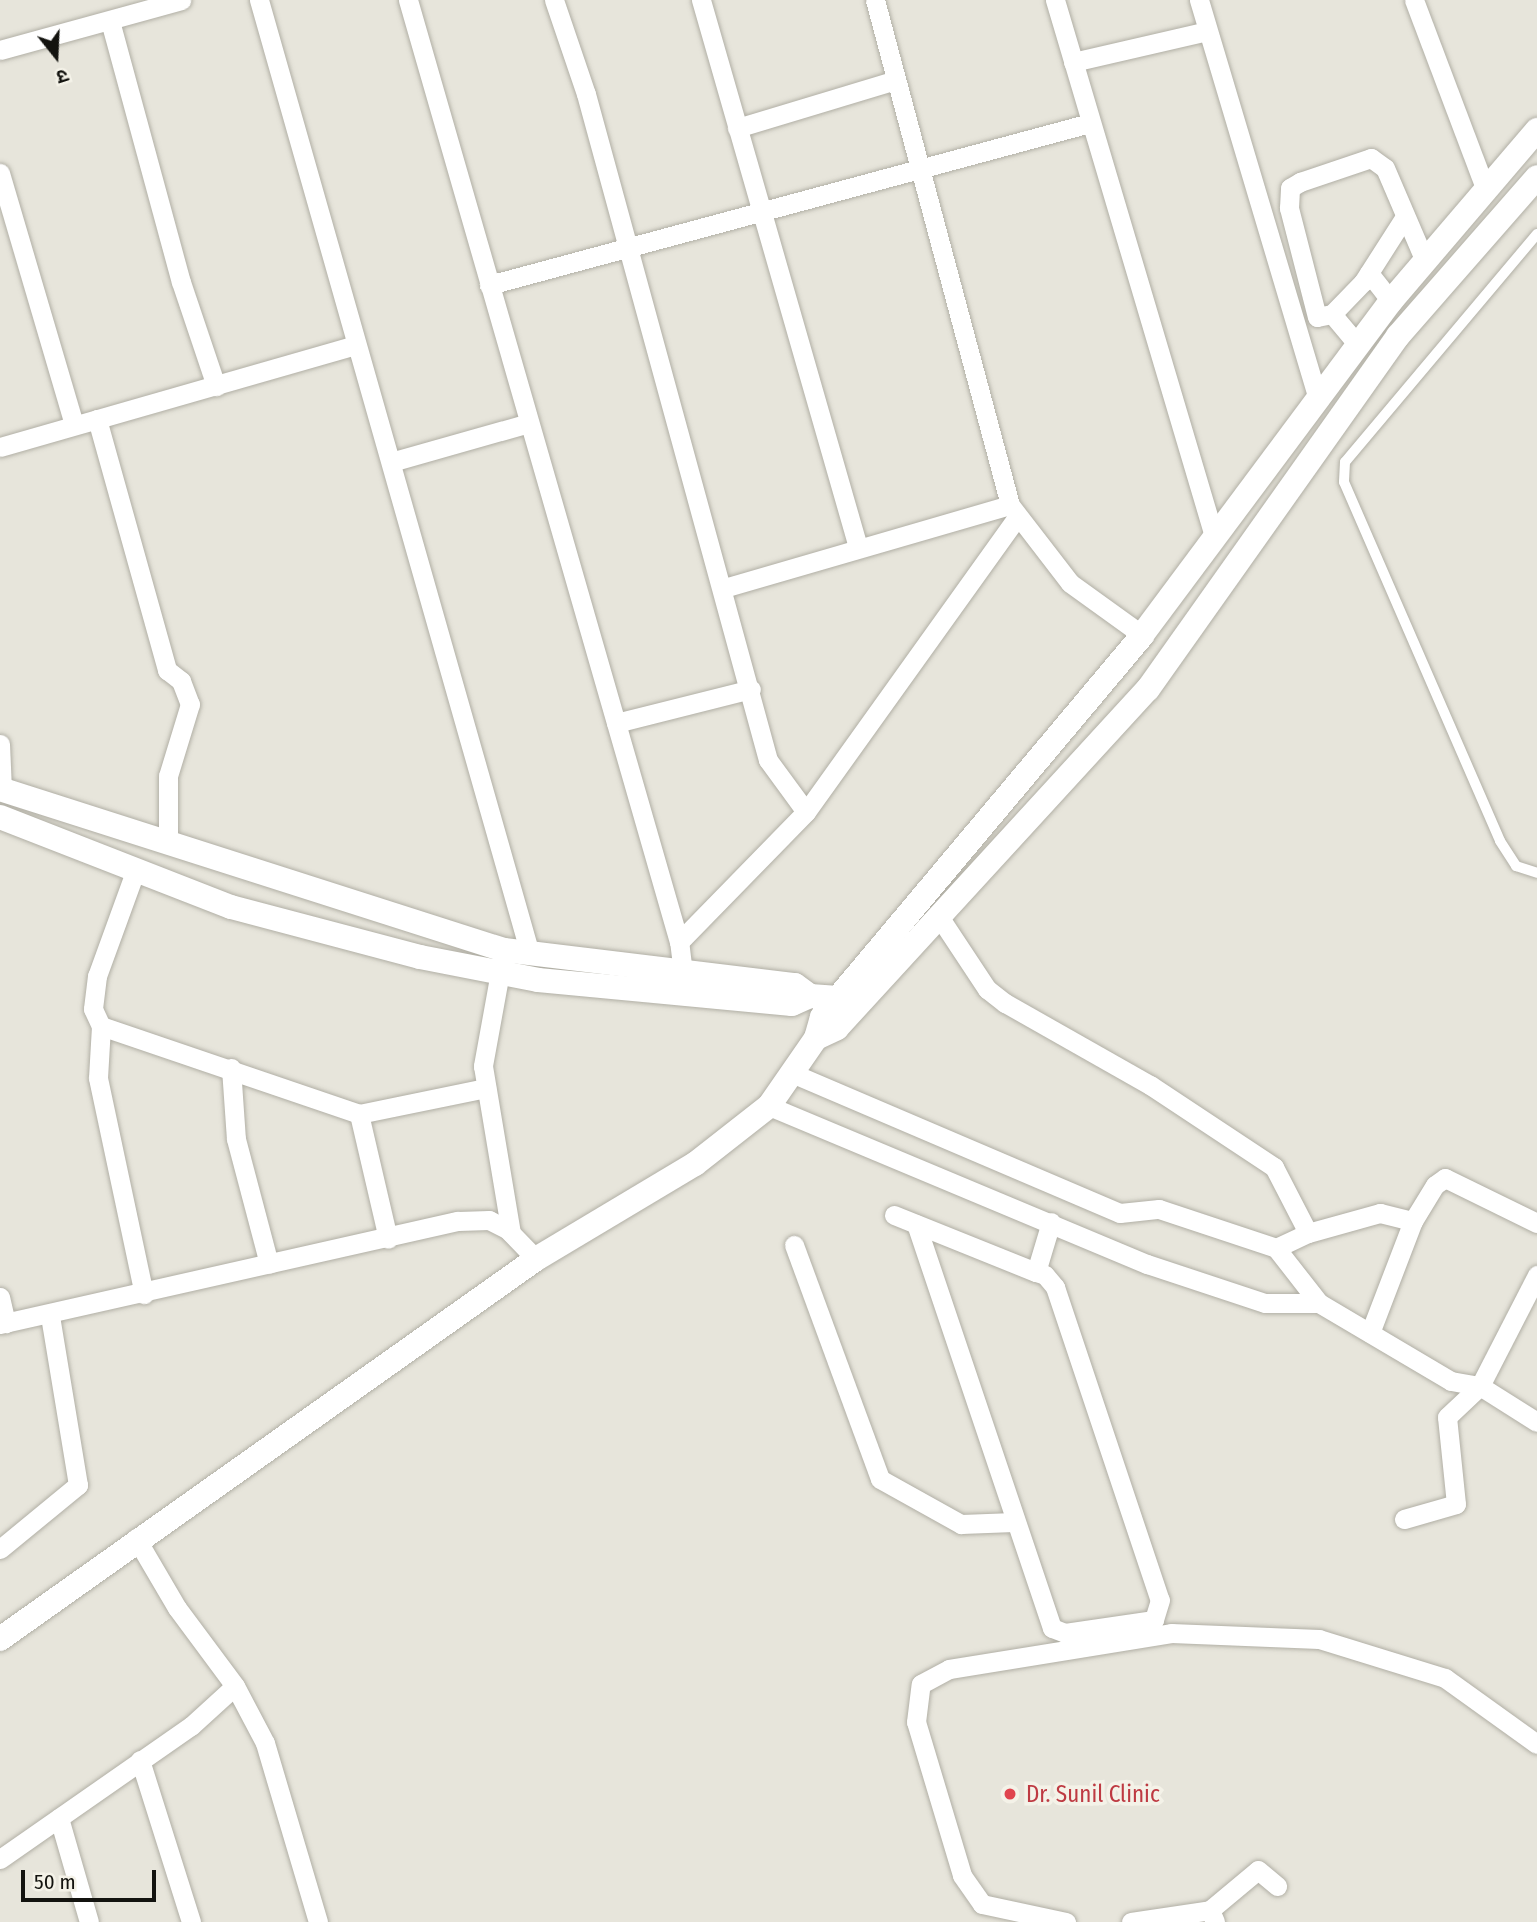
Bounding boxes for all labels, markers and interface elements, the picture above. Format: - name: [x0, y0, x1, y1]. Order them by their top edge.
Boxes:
- north arrow: [21, 21, 91, 91]
- text: उ: [54, 64, 71, 89]
- place label: Dr. Sunil Clinic: [1026, 1780, 1160, 1808]
- marker: Dr. Sunil Clinic: [1000, 1784, 1020, 1804]
- scale bar: [24, 1856, 159, 1900]
- text: 50 m: [34, 1869, 76, 1895]

